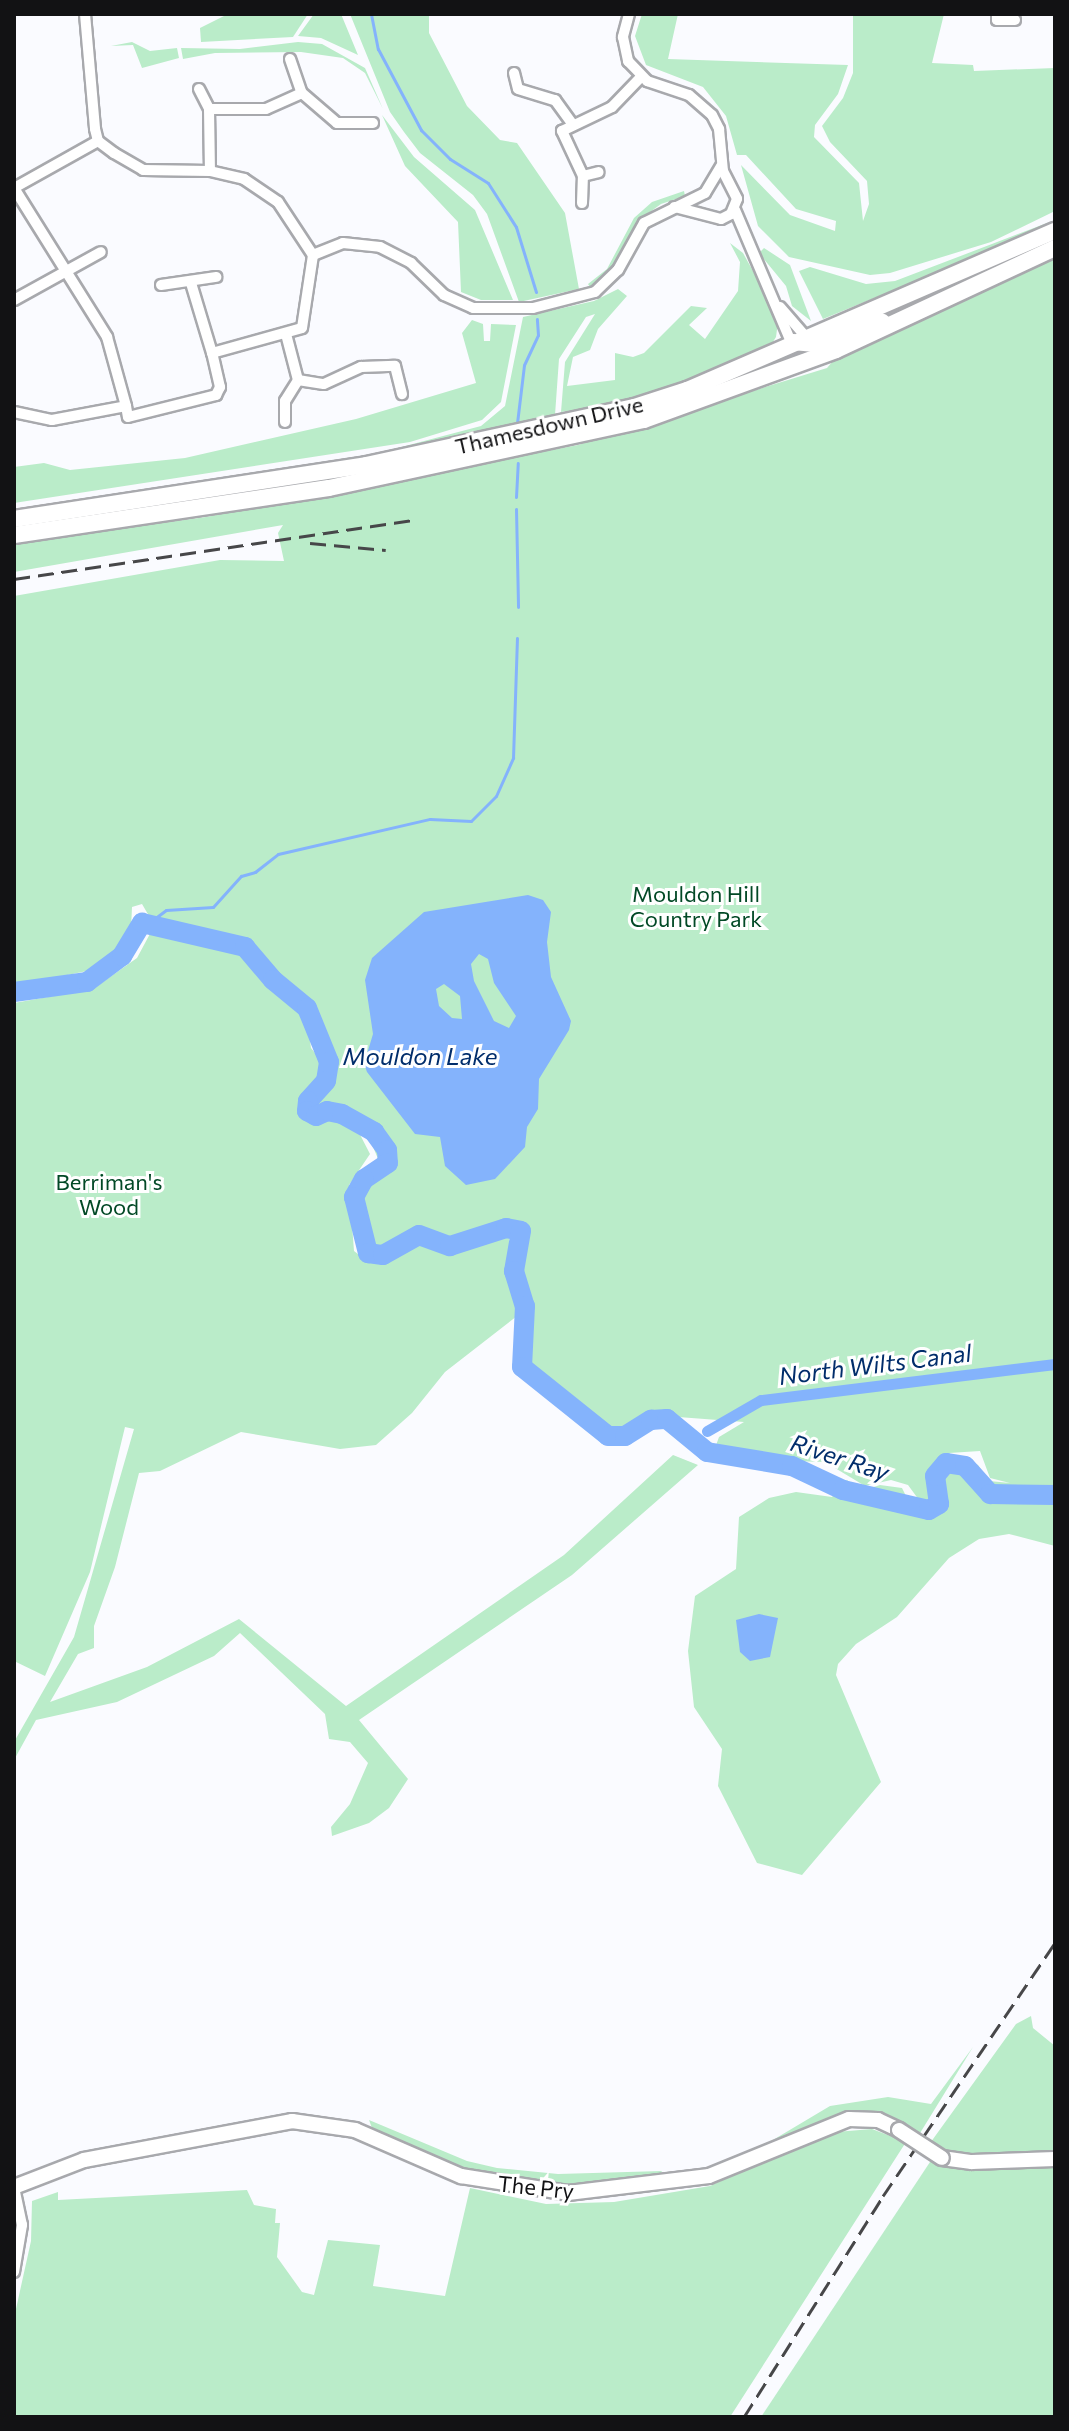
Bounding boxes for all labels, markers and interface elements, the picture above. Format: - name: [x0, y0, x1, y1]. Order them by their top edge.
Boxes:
- street label: Thamesdown Drive: [452, 391, 646, 459]
- park label: Mouldon Hill Country Park: [630, 880, 762, 932]
- water label: Mouldon Lake: [343, 1042, 497, 1070]
- park label: Berriman's Wood: [56, 1168, 162, 1220]
- water label: North Wilts Canal: [777, 1338, 973, 1390]
- water label: River Ray: [787, 1428, 893, 1486]
- street label: The Pry: [497, 2170, 575, 2204]

